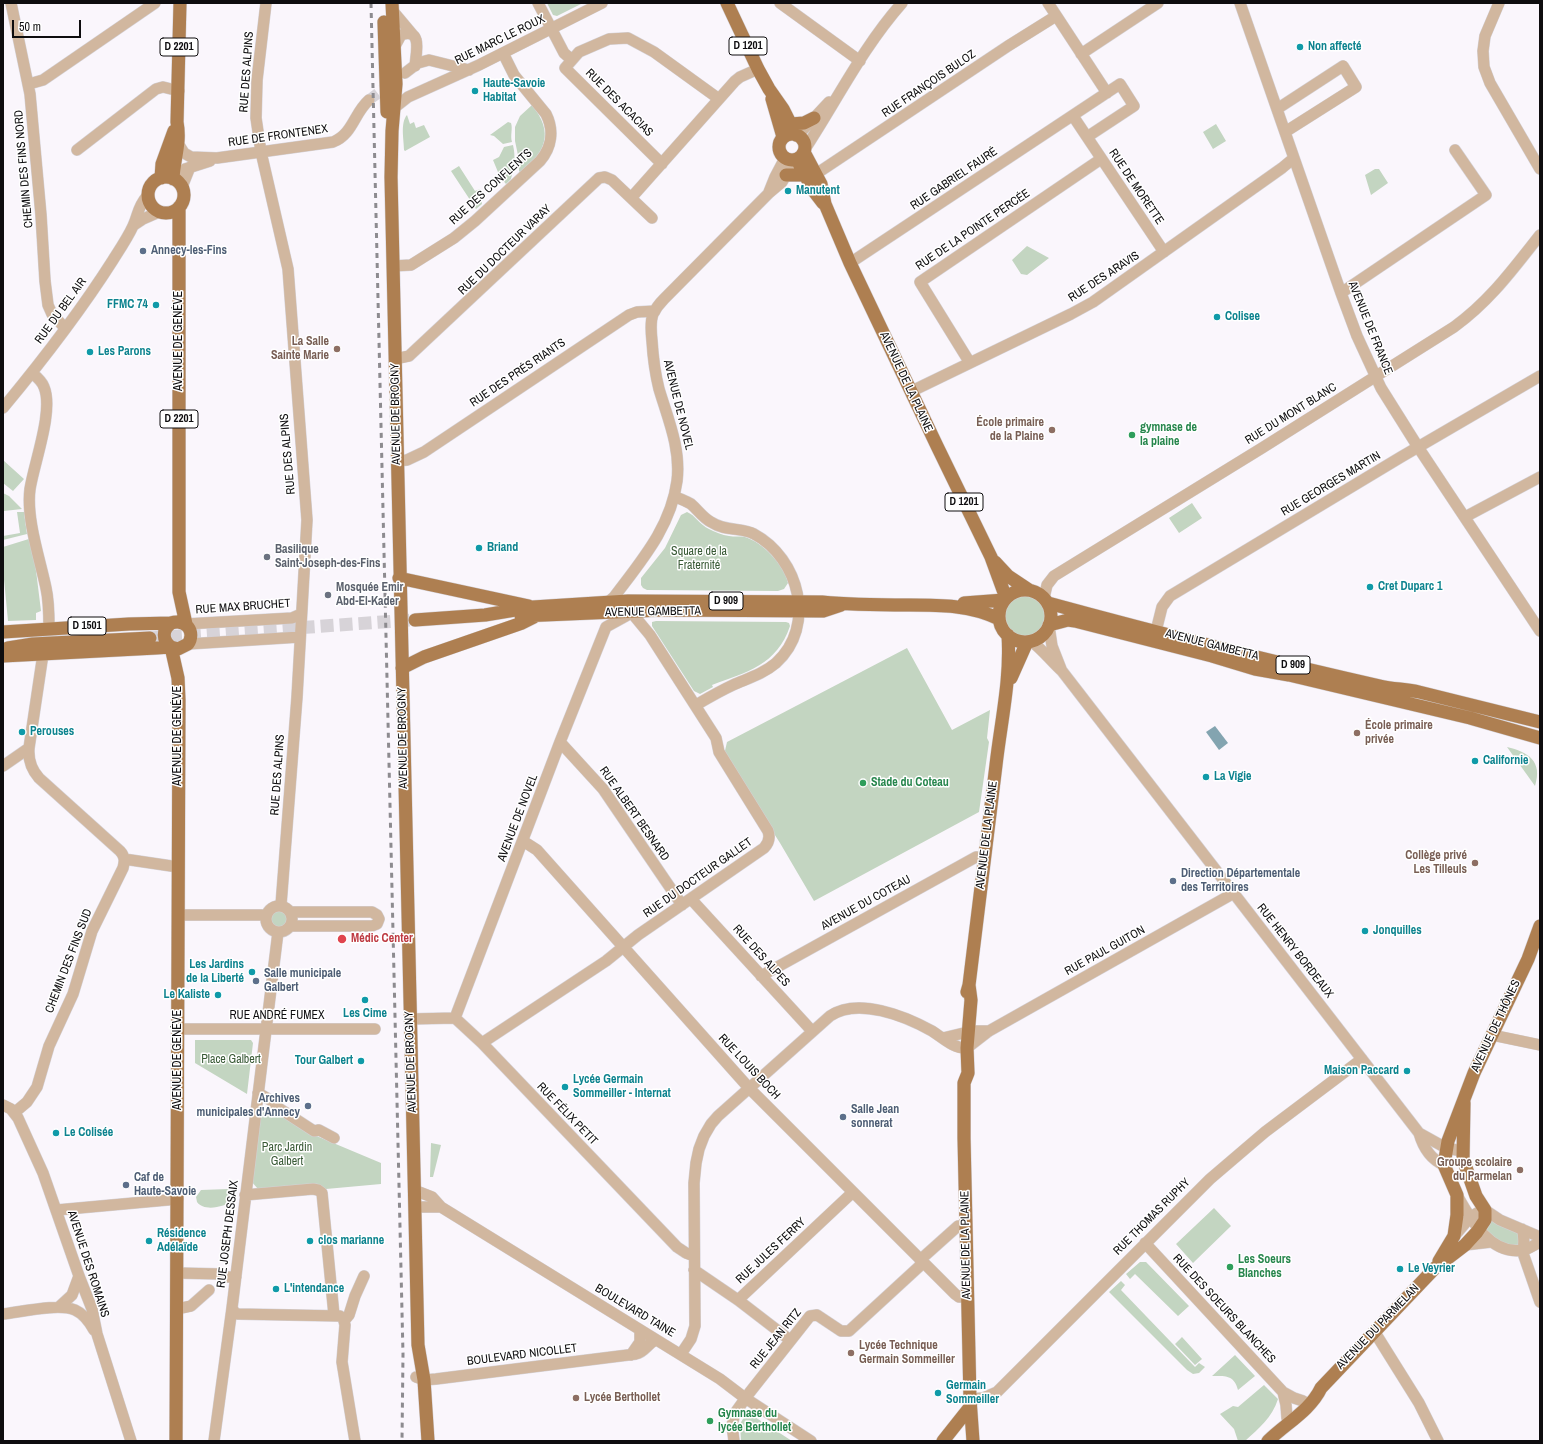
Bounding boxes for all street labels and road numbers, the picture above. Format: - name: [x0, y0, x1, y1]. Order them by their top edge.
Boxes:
- street label: RUE MARC LE ROUX: [453, 12, 547, 68]
- street label: RUE DES ALPINS: [237, 31, 257, 113]
- road number: D 1201: [729, 37, 767, 55]
- road number: D 2201: [160, 38, 198, 56]
- street label: RUE FRANÇOIS BULOZ: [879, 47, 979, 121]
- street label: RUE DES ACACIAS: [582, 66, 656, 140]
- street label: CHEMIN DES FINS NORD: [12, 109, 36, 229]
- street label: RUE DE FRONTENEX: [227, 122, 329, 150]
- street label: RUE GABRIEL FAURÉ: [908, 145, 1000, 213]
- street label: RUE DES CONFLENTS: [447, 146, 535, 228]
- street label: RUE DE MORETTE: [1105, 146, 1167, 228]
- street label: RUE DE LA POINTE PERCÉE: [913, 186, 1033, 274]
- street label: RUE DU DOCTEUR VARAY: [455, 202, 555, 298]
- street label: RUE DES ARAVIS: [1066, 249, 1142, 305]
- street label: RUE DU BEL AIR: [32, 275, 90, 347]
- street label: AVENUE DE FRANCE: [1345, 279, 1395, 377]
- street label: AVENUE DE GENÈVE: [172, 291, 186, 391]
- street label: AVENUE DE LA PLAINE: [877, 330, 935, 434]
- street label: RUE DES PRÉS RIANTS: [468, 336, 568, 410]
- street label: AVENUE DE NOVEL: [660, 359, 696, 451]
- street label: AVENUE DE BROGNY: [388, 363, 404, 465]
- street label: RUE DU MONT BLANC: [1243, 380, 1339, 448]
- road number: D 2201: [160, 410, 198, 428]
- street label: RUE DES ALPINS: [277, 413, 299, 495]
- street label: RUE GEORGES MARTIN: [1279, 449, 1383, 519]
- road number: D 1201: [945, 493, 983, 511]
- road number: D 909: [709, 592, 743, 610]
- street label: RUE MAX BRUCHET: [195, 596, 291, 618]
- street label: AVENUE GAMBETTA: [605, 604, 701, 620]
- road number: D 1501: [68, 617, 106, 635]
- street label: AVENUE GAMBETTA: [1164, 626, 1260, 664]
- road number: D 909: [1276, 656, 1310, 674]
- street label: AVENUE DE GENÈVE: [171, 686, 185, 786]
- street label: AVENUE DE BROGNY: [395, 687, 411, 789]
- street label: RUE DES ALPINS: [268, 734, 288, 816]
- street label: RUE ALBERT BESNARD: [596, 764, 672, 864]
- street label: AVENUE DE NOVEL: [495, 772, 541, 864]
- street label: AVENUE DE LA PLAINE: [973, 780, 1001, 890]
- street label: RUE DU DOCTEUR GALLET: [641, 835, 755, 921]
- street label: AVENUE DU COTEAU: [819, 872, 913, 934]
- street label: RUE HENRY BORDEAUX: [1254, 901, 1336, 1001]
- street label: CHEMIN DES FINS SUD: [42, 907, 96, 1015]
- street label: RUE DES ALPES: [729, 922, 793, 990]
- street label: RUE PAUL GUITON: [1062, 923, 1148, 979]
- street label: AVENUE DE THÔNES: [1468, 978, 1524, 1074]
- street label: RUE ANDRÉ FUMEX: [229, 1009, 325, 1023]
- street label: AVENUE DE GENÈVE: [171, 1010, 185, 1110]
- street label: AVENUE DE BROGNY: [402, 1011, 420, 1113]
- street label: RUE LOUIS BOCH: [715, 1031, 783, 1103]
- street label: RUE FÉLIX PETIT: [534, 1080, 600, 1148]
- street label: RUE THOMAS RUPHY: [1111, 1176, 1193, 1258]
- street label: RUE JOSEPH DESSAIX: [214, 1179, 242, 1289]
- street label: AVENUE DE LA PLAINE: [958, 1191, 974, 1299]
- street label: AVENUE DES ROMAINS: [64, 1209, 112, 1319]
- street label: RUE JULES FERRY: [733, 1215, 809, 1287]
- street label: RUE DES SOEURS BLANCHES: [1170, 1252, 1278, 1366]
- street label: BOULEVARD TAINE: [592, 1281, 678, 1341]
- street label: AVENUE DU PARMELAN: [1334, 1281, 1422, 1373]
- street label: RUE JEAN RITZ: [747, 1306, 805, 1372]
- street label: BOULEVARD NICOLLET: [466, 1341, 578, 1369]

